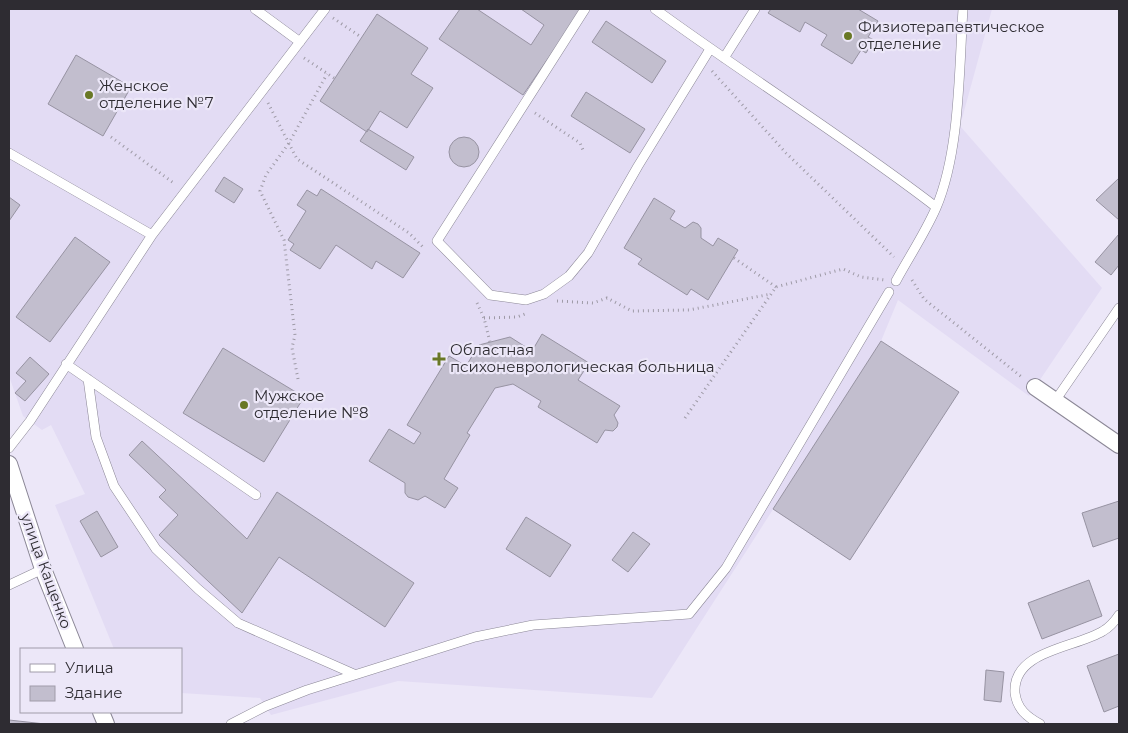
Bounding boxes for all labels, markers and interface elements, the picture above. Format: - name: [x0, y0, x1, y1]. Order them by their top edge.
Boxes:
- place label: Физиотерапевтическое отделение: [858, 17, 1045, 53]
- marker: Физиотерапевтическое отделение: [842, 30, 854, 42]
- place label: Женское отделение №7: [99, 76, 214, 112]
- marker: Женское отделение №7: [83, 89, 95, 101]
- place label: Областная психоневрологическая больница: [450, 340, 715, 376]
- marker: Областная психоневрологическая больница: [432, 352, 446, 366]
- place label: Мужское отделение №8: [254, 386, 369, 422]
- marker: Мужское отделение №8: [238, 399, 250, 411]
- street label: улица Кащенко: [16, 510, 76, 631]
- legend: [20, 648, 182, 713]
- text: Улица: [65, 658, 113, 677]
- text: Здание: [65, 683, 123, 702]

